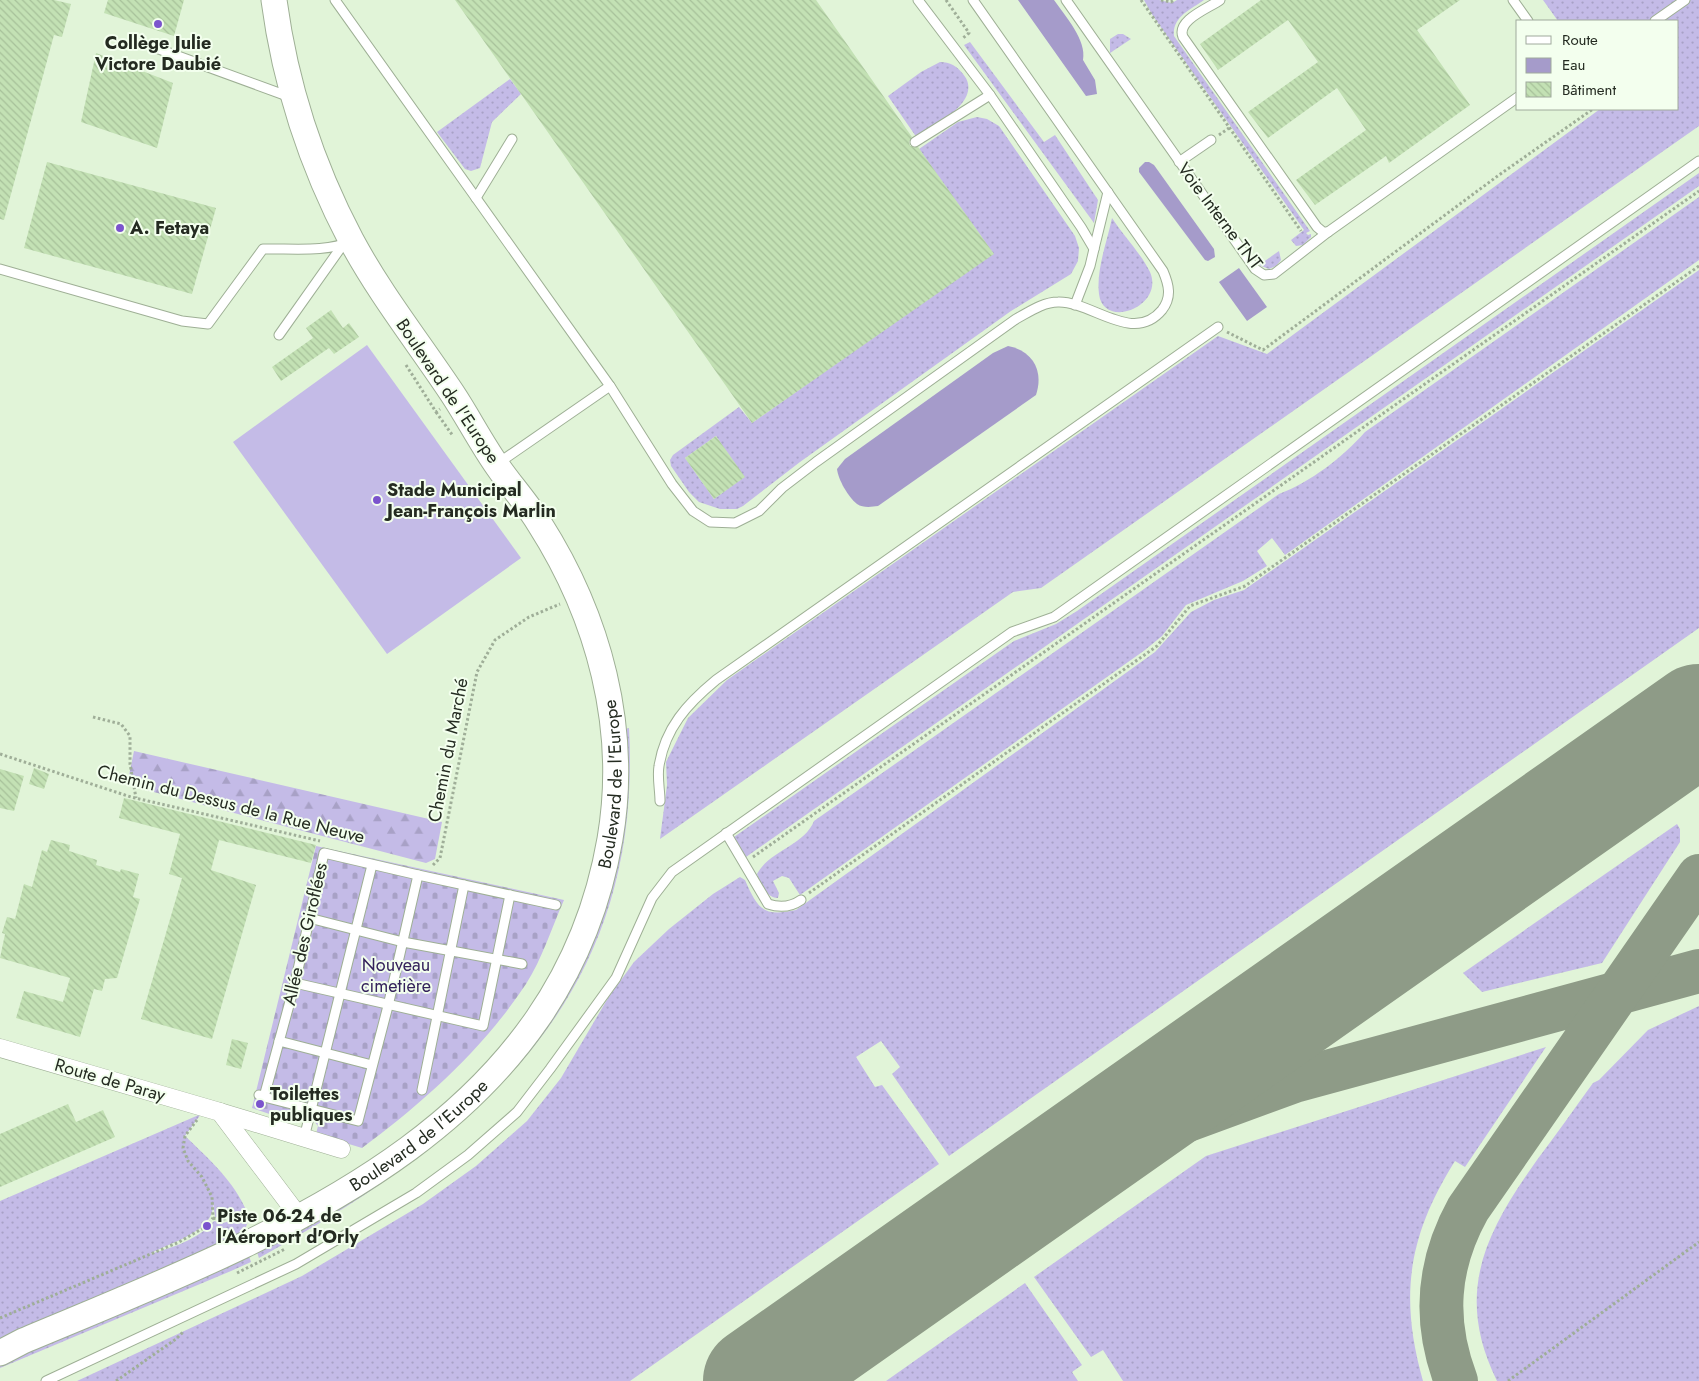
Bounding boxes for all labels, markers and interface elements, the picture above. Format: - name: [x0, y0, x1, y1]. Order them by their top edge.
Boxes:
- marker: Collège Julie Victore Daubié: [152, 18, 164, 30]
- legend: [1516, 20, 1679, 110]
- text: Route: [1562, 29, 1598, 51]
- place label: Collège Julie Victore Daubié: [94, 30, 221, 77]
- text: Eau: [1562, 54, 1585, 76]
- text: Bâtiment: [1562, 79, 1616, 101]
- street label: Voie Interne TNT: [1171, 157, 1269, 275]
- place label: A. Fetaya: [129, 215, 209, 241]
- marker: A. Fetaya: [114, 222, 126, 234]
- street label: Boulevard de l'Europe: [390, 313, 506, 469]
- place label: Stade Municipal Jean-François Marlin: [384, 477, 556, 524]
- marker: Stade Municipal Jean-François Marlin: [371, 494, 383, 506]
- street label: Chemin du Marché: [421, 676, 475, 824]
- street label: Boulevard de l'Europe: [591, 698, 629, 871]
- street label: Chemin du Dessus de la Rue Neuve: [95, 758, 367, 850]
- street label: Allée des Giroflées: [276, 860, 334, 1008]
- park label: Nouveau cimetière: [361, 952, 431, 999]
- street label: Route de Paray: [52, 1052, 168, 1108]
- street label: Boulevard de l'Europe: [345, 1073, 494, 1198]
- place label: Toilettes publiques: [270, 1081, 352, 1128]
- marker: Toilettes publiques: [254, 1098, 266, 1110]
- place label: Piste 06-24 de l'Aéroport d'Orly: [217, 1203, 359, 1250]
- marker: Piste 06-24 de l'Aéroport d'Orly: [201, 1220, 213, 1232]

